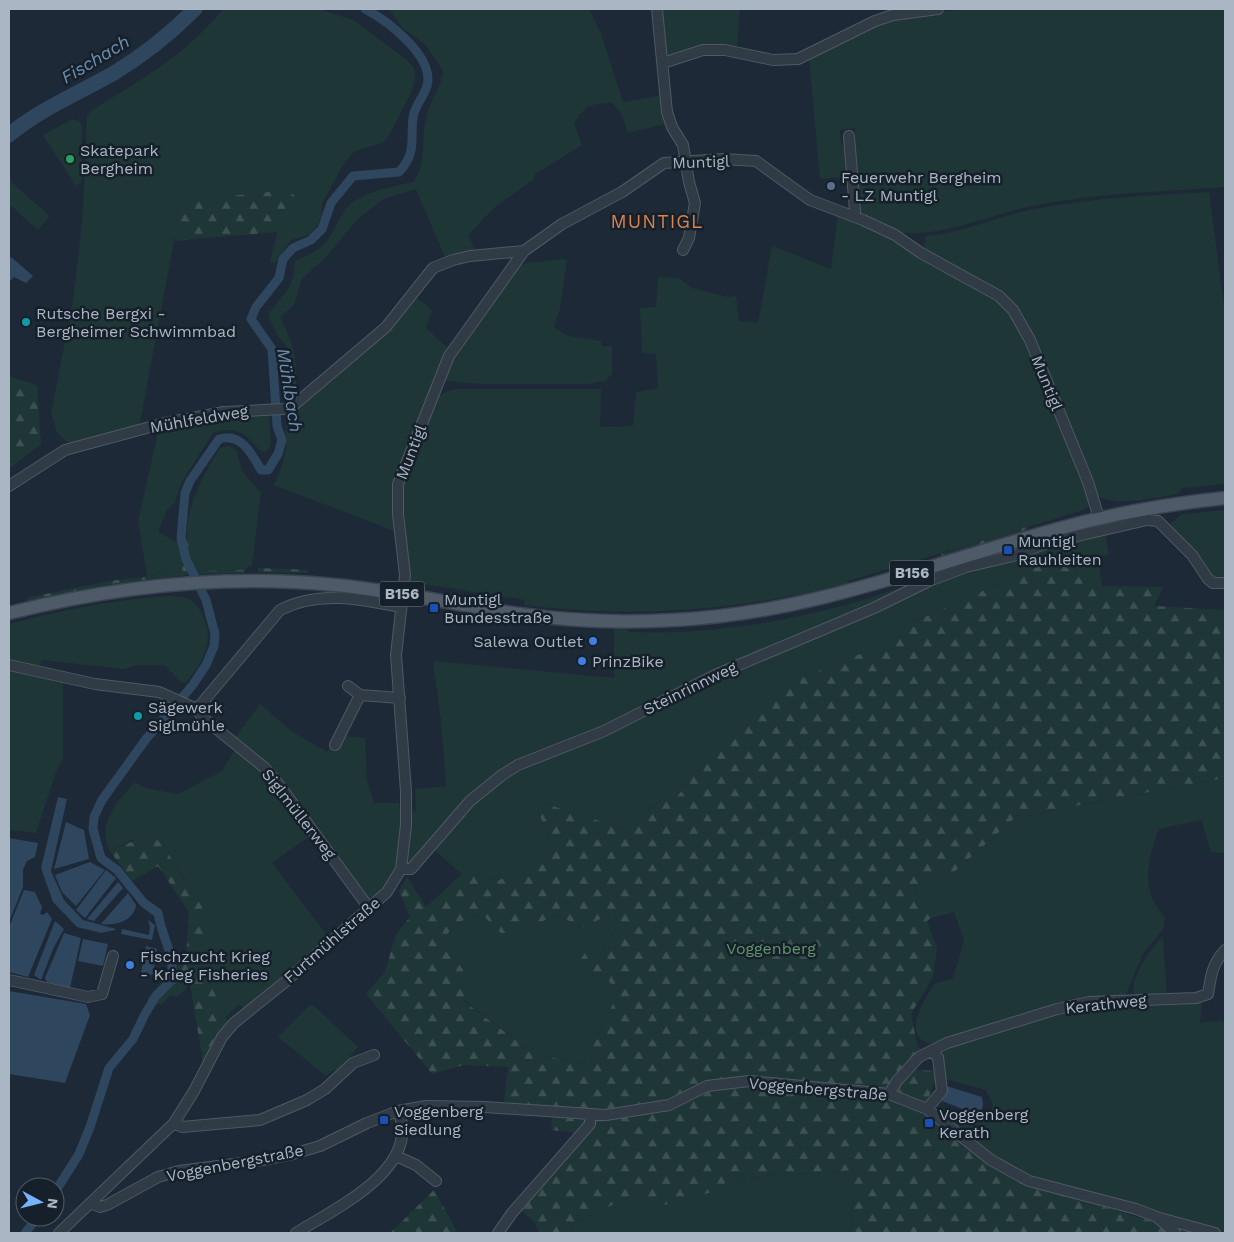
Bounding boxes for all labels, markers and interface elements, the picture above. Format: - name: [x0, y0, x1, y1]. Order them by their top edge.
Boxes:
- water label: Fischach: [57, 30, 133, 88]
- place label: Skatepark Bergheim: [80, 141, 159, 178]
- street label: Muntigl: [672, 151, 730, 172]
- marker: Skatepark Bergheim: [64, 153, 76, 165]
- place label: Feuerwehr Bergheim - LZ Muntigl: [841, 168, 1002, 205]
- marker: Feuerwehr Bergheim - LZ Muntigl: [825, 180, 837, 192]
- district label: MUNTIGL: [611, 210, 703, 233]
- place label: Rutsche Bergxi - Bergheimer Schwimmbad: [36, 304, 236, 341]
- marker: Rutsche Bergxi - Bergheimer Schwimmbad: [20, 316, 32, 328]
- water label: Mühlbach: [273, 347, 307, 433]
- street label: Muntigl: [1027, 353, 1067, 413]
- street label: Mühlfeldweg: [148, 401, 250, 437]
- street label: Muntigl: [392, 422, 430, 482]
- place label: Muntigl Rauhleiten: [1018, 532, 1102, 569]
- marker: Muntigl Rauhleiten: [1002, 544, 1014, 556]
- road number: B156: [890, 560, 934, 586]
- road number: B156: [380, 582, 424, 606]
- place label: Muntigl Bundesstraße: [444, 590, 552, 627]
- marker: Muntigl Bundesstraße: [428, 602, 440, 614]
- place label: Salewa Outlet: [473, 632, 583, 651]
- marker: Salewa Outlet: [587, 635, 599, 647]
- place label: PrinzBike: [592, 652, 664, 671]
- marker: PrinzBike: [576, 655, 588, 667]
- street label: Steinrinnweg: [640, 657, 740, 719]
- place label: Sägewerk Siglmühle: [148, 698, 225, 735]
- marker: Sägewerk Siglmühle: [132, 710, 144, 722]
- street label: Siglmüllerweg: [258, 765, 340, 863]
- street label: Furtmühlstraße: [280, 893, 384, 987]
- park label: Voggenberg: [726, 939, 816, 958]
- place label: Fischzucht Krieg - Krieg Fisheries: [140, 947, 270, 984]
- marker: Fischzucht Krieg - Krieg Fisheries: [124, 959, 136, 971]
- street label: Kerathweg: [1065, 990, 1148, 1018]
- street label: Voggenbergstraße: [748, 1073, 888, 1105]
- place label: Voggenberg Siedlung: [394, 1102, 484, 1139]
- place label: Voggenberg Kerath: [939, 1105, 1029, 1142]
- marker: Voggenberg Siedlung: [378, 1114, 390, 1126]
- marker: Voggenberg Kerath: [923, 1117, 935, 1129]
- street label: Voggenbergstraße: [165, 1140, 305, 1186]
- north arrow: [15, 1177, 65, 1227]
- text: N: [44, 1197, 61, 1210]

